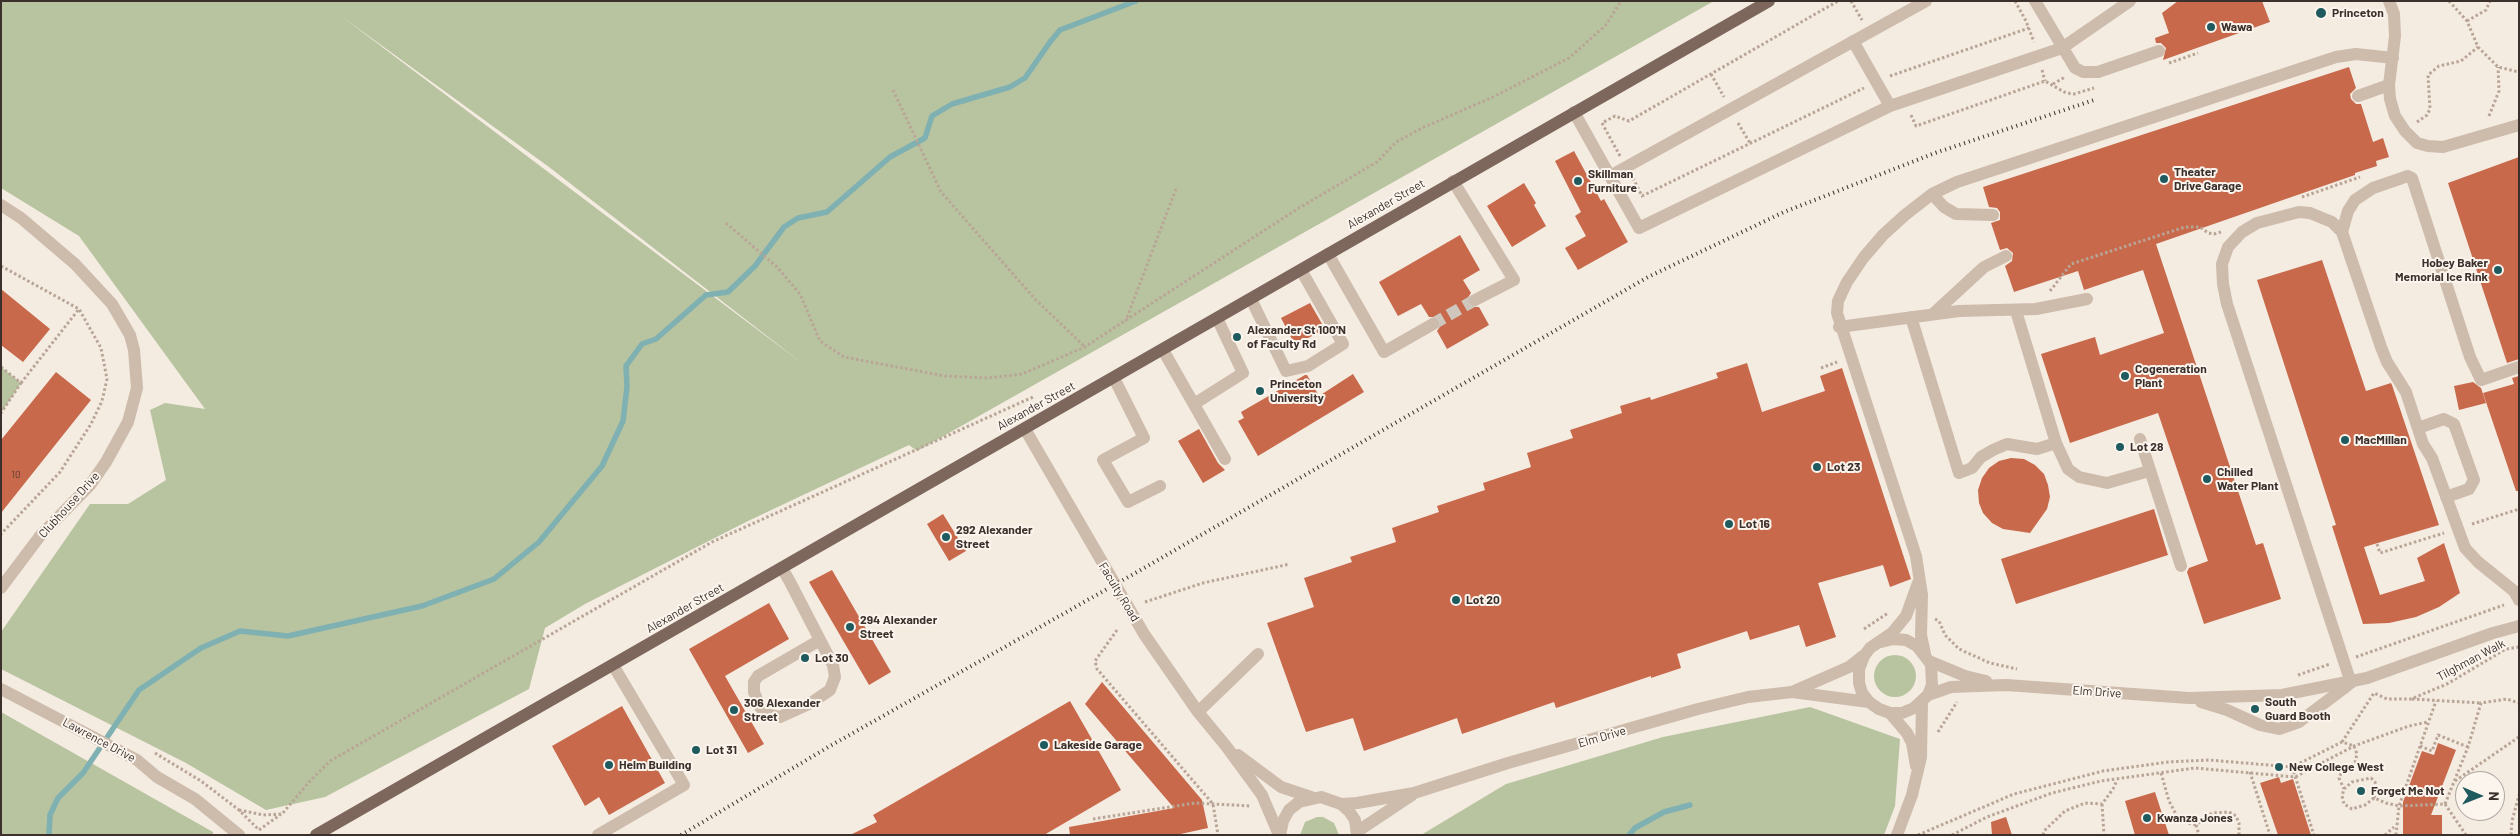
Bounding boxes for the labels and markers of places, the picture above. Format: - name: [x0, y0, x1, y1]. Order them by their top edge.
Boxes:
- marker: Princeton: [2314, 6, 2328, 20]
- place label: Princeton: [2332, 6, 2384, 20]
- place label: Wawa: [2221, 20, 2252, 34]
- marker: Wawa: [2205, 21, 2217, 33]
- place label: Theater Drive Garage: [2174, 165, 2242, 193]
- place label: Skillman Furniture: [1588, 167, 1637, 195]
- marker: Theater Drive Garage: [2158, 173, 2170, 185]
- marker: Skillman Furniture: [1572, 175, 1584, 187]
- place label: Hobey Baker Memorial Ice Rink: [2395, 256, 2488, 284]
- marker: Hobey Baker Memorial Ice Rink: [2492, 264, 2504, 276]
- place label: Alexander St 100'N of Faculty Rd: [1247, 323, 1346, 351]
- marker: Alexander St 100'N of Faculty Rd: [1231, 331, 1243, 343]
- place label: Cogeneration Plant: [2135, 362, 2207, 390]
- marker: Cogeneration Plant: [2119, 370, 2131, 382]
- place label: Princeton University: [1270, 377, 1324, 405]
- marker: Princeton University: [1254, 385, 1266, 397]
- place label: MacMillan: [2355, 433, 2407, 447]
- marker: MacMillan: [2339, 434, 2351, 446]
- place label: Lot 28: [2130, 440, 2164, 454]
- marker: Lot 28: [2114, 441, 2126, 453]
- place label: Lot 23: [1827, 460, 1860, 474]
- marker: Lot 23: [1811, 461, 1823, 473]
- place label: Chilled Water Plant: [2217, 465, 2279, 493]
- marker: Chilled Water Plant: [2201, 473, 2213, 485]
- place label: Lot 16: [1739, 517, 1770, 531]
- marker: Lot 16: [1723, 518, 1735, 530]
- place label: 292 Alexander Street: [956, 523, 1033, 551]
- marker: 292 Alexander Street: [940, 531, 952, 543]
- place label: Lot 20: [1466, 593, 1500, 607]
- marker: Lot 20: [1450, 594, 1462, 606]
- place label: 294 Alexander Street: [860, 613, 937, 641]
- marker: 294 Alexander Street: [844, 621, 856, 633]
- place label: Lot 30: [815, 651, 849, 665]
- marker: Lot 30: [799, 652, 811, 664]
- place label: South Guard Booth: [2265, 695, 2331, 723]
- place label: 306 Alexander Street: [744, 696, 821, 724]
- marker: South Guard Booth: [2249, 703, 2261, 715]
- marker: 306 Alexander Street: [728, 704, 740, 716]
- place label: Lakeside Garage: [1054, 738, 1142, 752]
- marker: Lakeside Garage: [1038, 739, 1050, 751]
- place label: Lot 31: [706, 743, 737, 757]
- marker: Lot 31: [690, 744, 702, 756]
- place label: Helm Building: [619, 758, 691, 772]
- marker: Helm Building: [603, 759, 615, 771]
- place label: New College West: [2289, 760, 2384, 774]
- marker: New College West: [2273, 761, 2285, 773]
- place label: Forget Me Not: [2371, 784, 2445, 798]
- marker: Forget Me Not: [2355, 785, 2367, 797]
- place label: Kwanza Jones: [2157, 811, 2233, 825]
- marker: Kwanza Jones: [2141, 812, 2153, 824]

